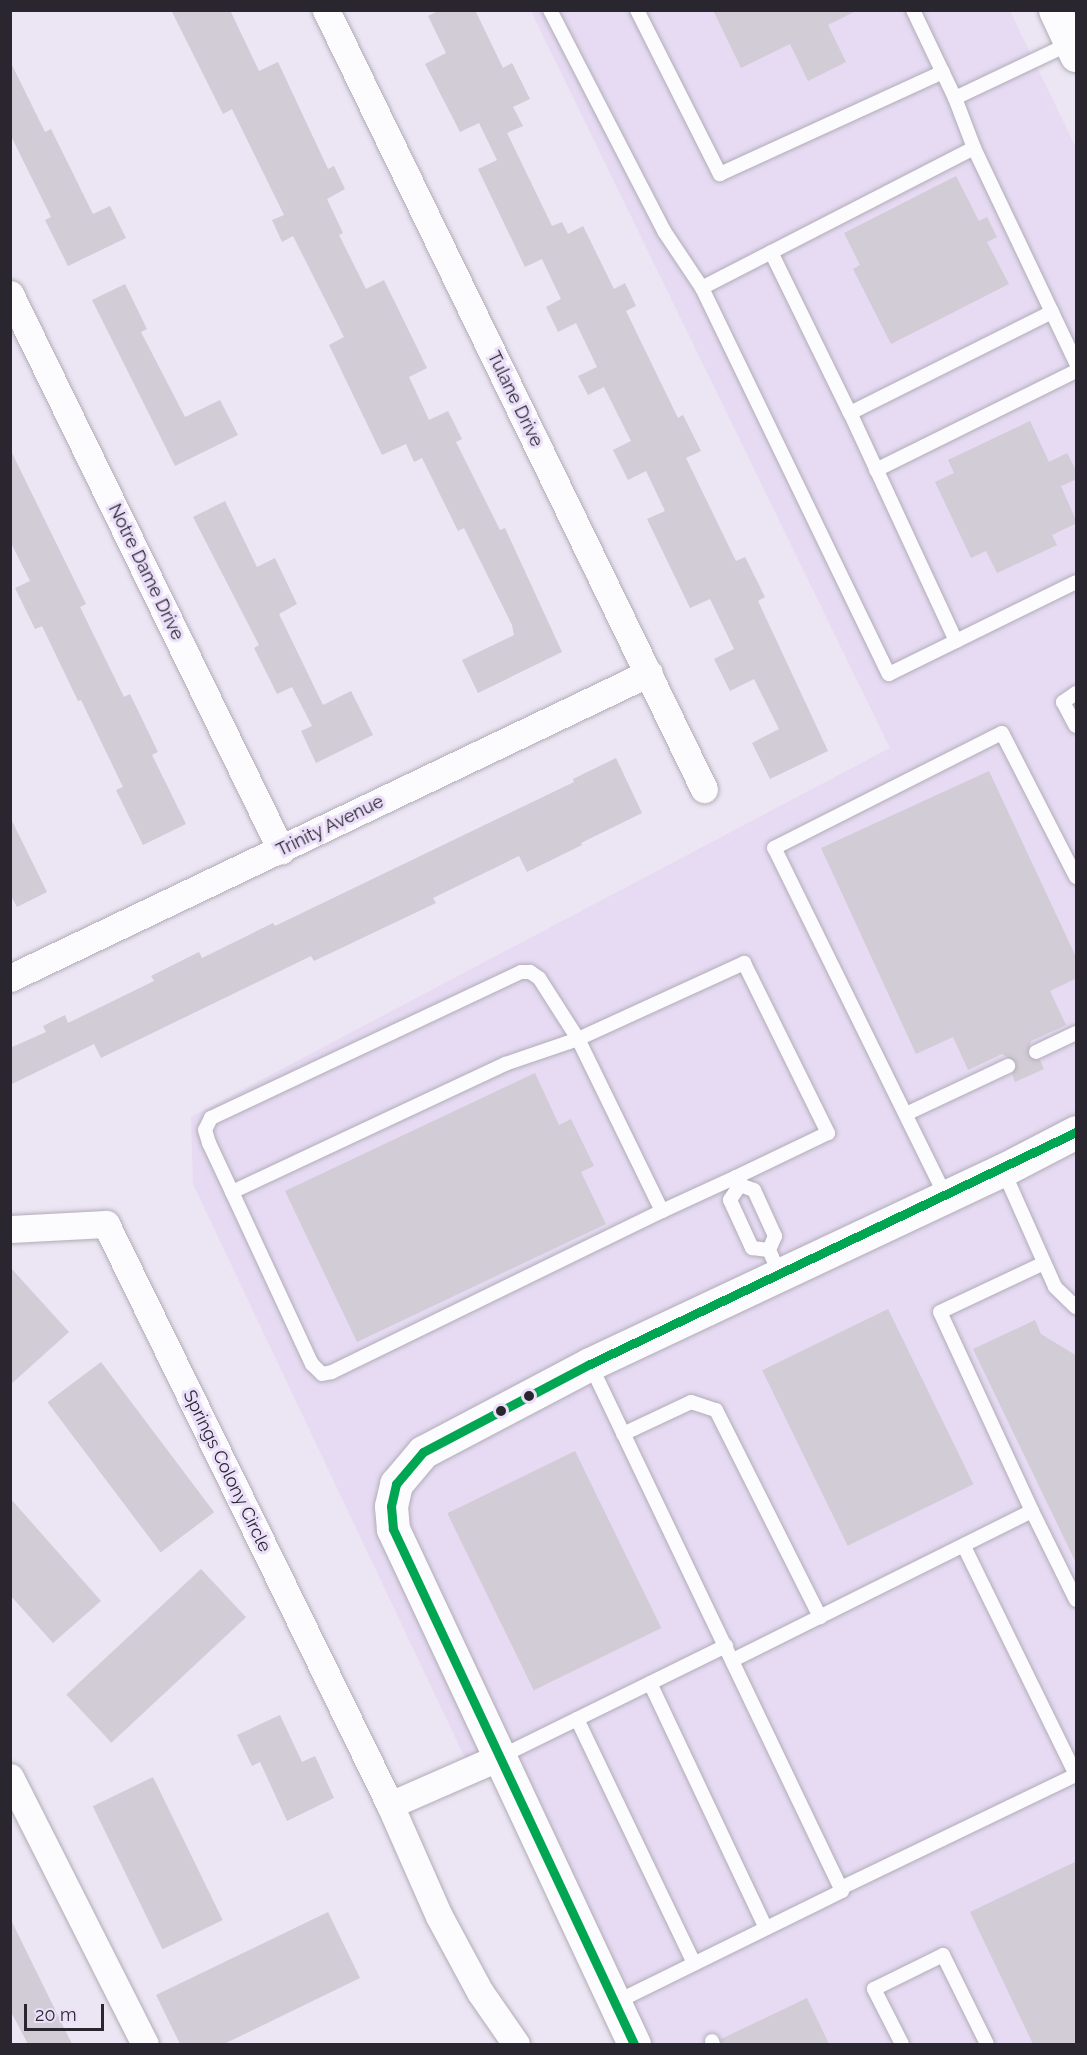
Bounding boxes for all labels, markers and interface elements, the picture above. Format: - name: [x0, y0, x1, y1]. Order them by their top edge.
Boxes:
- street label: Tulane Drive: [483, 348, 547, 450]
- street label: Notre Dame Drive: [104, 500, 188, 644]
- street label: Trinity Avenue: [272, 791, 388, 861]
- street label: Springs Colony Circle: [178, 1386, 276, 1556]
- unlabelled marker: [523, 1390, 535, 1402]
- unlabelled marker: [495, 1405, 507, 1417]
- scale bar: [27, 1992, 106, 2030]
- text: 20 m: [35, 2004, 77, 2025]

